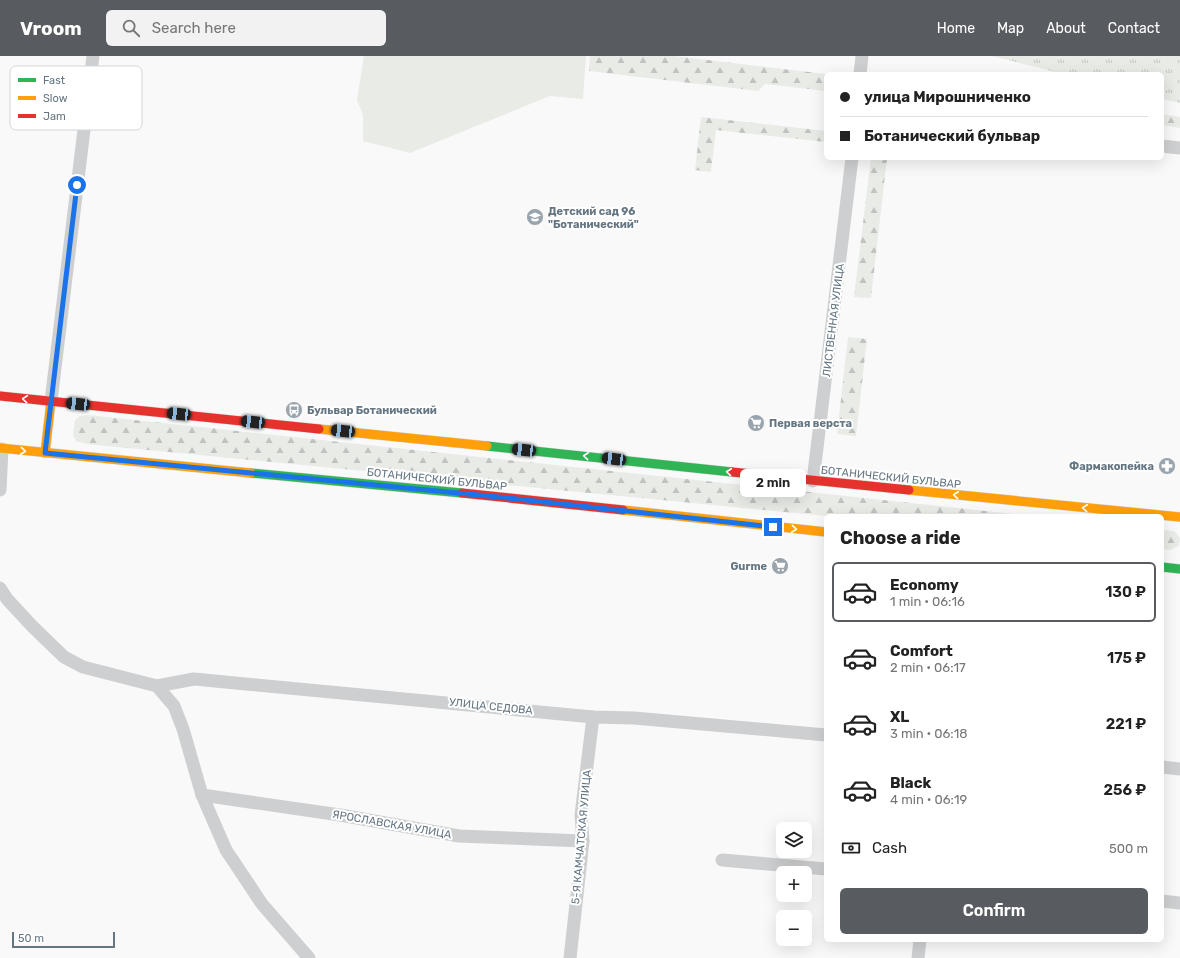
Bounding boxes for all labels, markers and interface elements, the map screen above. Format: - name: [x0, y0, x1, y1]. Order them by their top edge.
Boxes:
- search box: [106, 10, 386, 46]
- text: Vroom: [20, 17, 82, 40]
- icon: search: [120, 17, 142, 39]
- text: Search here: [152, 19, 236, 37]
- text: Home: [937, 20, 975, 37]
- text: Map: [997, 20, 1024, 37]
- text: About: [1046, 20, 1086, 37]
- text: Contact: [1108, 20, 1160, 37]
- legend: [10, 66, 142, 130]
- text: Fast: [43, 74, 66, 87]
- text: улица Мирошниченко: [864, 88, 1031, 106]
- text: Slow: [43, 92, 68, 105]
- text: Jam: [43, 110, 66, 123]
- text: Ботанический бульвар: [864, 127, 1040, 145]
- route start: [68, 176, 86, 194]
- place label: Детский сад 96 "Ботанический": [548, 205, 639, 231]
- school or university icon: Детский сад 96 "Ботанический": [525, 207, 545, 227]
- street label: ЛИСТВЕННАЯ УЛИЦА: [820, 262, 847, 378]
- one-way arrow: [22, 394, 28, 403]
- car: [65, 397, 91, 411]
- bus stop icon: Бульвар Ботанический: [284, 400, 304, 420]
- place label: Бульвар Ботанический: [307, 404, 437, 417]
- car: [166, 407, 192, 421]
- supermarket icon: Первая верста: [746, 413, 766, 433]
- car: [240, 415, 266, 429]
- place label: Первая верста: [769, 417, 852, 430]
- car: [330, 424, 356, 438]
- car: [511, 443, 537, 457]
- one-way arrow: [20, 446, 26, 455]
- one-way arrow: [583, 452, 589, 461]
- car: [601, 452, 627, 466]
- pharmacy icon: Фармакопейка: [1157, 456, 1177, 476]
- place label: Фармакопейка: [1069, 460, 1154, 473]
- street label: БОТАНИЧЕСКИЙ БУЛЬВАР: [820, 464, 962, 491]
- street label: БОТАНИЧЕСКИЙ БУЛЬВАР: [366, 466, 508, 493]
- one-way arrow: [726, 468, 732, 477]
- callout: 2 min: [740, 469, 806, 497]
- text: 2 min: [756, 475, 790, 490]
- one-way arrow: [953, 491, 959, 500]
- one-way arrow: [1082, 504, 1088, 513]
- route end: [764, 518, 782, 536]
- one-way arrow: [791, 524, 797, 533]
- text: Choose a ride: [840, 527, 961, 549]
- supermarket icon: Gurme: [770, 556, 790, 576]
- place label: Gurme: [730, 560, 767, 573]
- icon: car: [842, 574, 878, 610]
- text: Economy: [890, 576, 959, 594]
- text: 130 ₽: [1105, 583, 1146, 601]
- text: 1 min · 06:16: [890, 594, 965, 609]
- icon: car: [842, 640, 878, 676]
- text: Comfort: [890, 642, 953, 660]
- text: 175 ₽: [1107, 649, 1146, 667]
- text: 2 min · 06:17: [890, 660, 966, 675]
- street label: УЛИЦА СЕДОВА: [448, 696, 534, 717]
- icon: car: [842, 706, 878, 742]
- text: XL: [890, 708, 909, 726]
- text: 221 ₽: [1106, 715, 1146, 733]
- text: 3 min · 06:18: [890, 726, 968, 741]
- street label: 5-Я КАМЧАТСКАЯ УЛИЦА: [569, 769, 594, 905]
- icon: car: [842, 772, 878, 808]
- text: Black: [890, 774, 931, 792]
- text: 256 ₽: [1104, 781, 1146, 799]
- text: 4 min · 06:19: [890, 792, 967, 807]
- street label: ЯРОСЛАВСКАЯ УЛИЦА: [331, 808, 453, 841]
- map controls: [776, 822, 812, 946]
- button: layers: [776, 822, 812, 858]
- icon: cash: [840, 837, 862, 859]
- text: Cash: [872, 839, 907, 857]
- text: 500 m: [1109, 841, 1148, 856]
- button: +: [776, 866, 812, 902]
- button: Confirm: [840, 888, 1148, 934]
- button: −: [776, 910, 812, 946]
- scale bar: [12, 930, 115, 949]
- text: 50 m: [18, 932, 44, 945]

